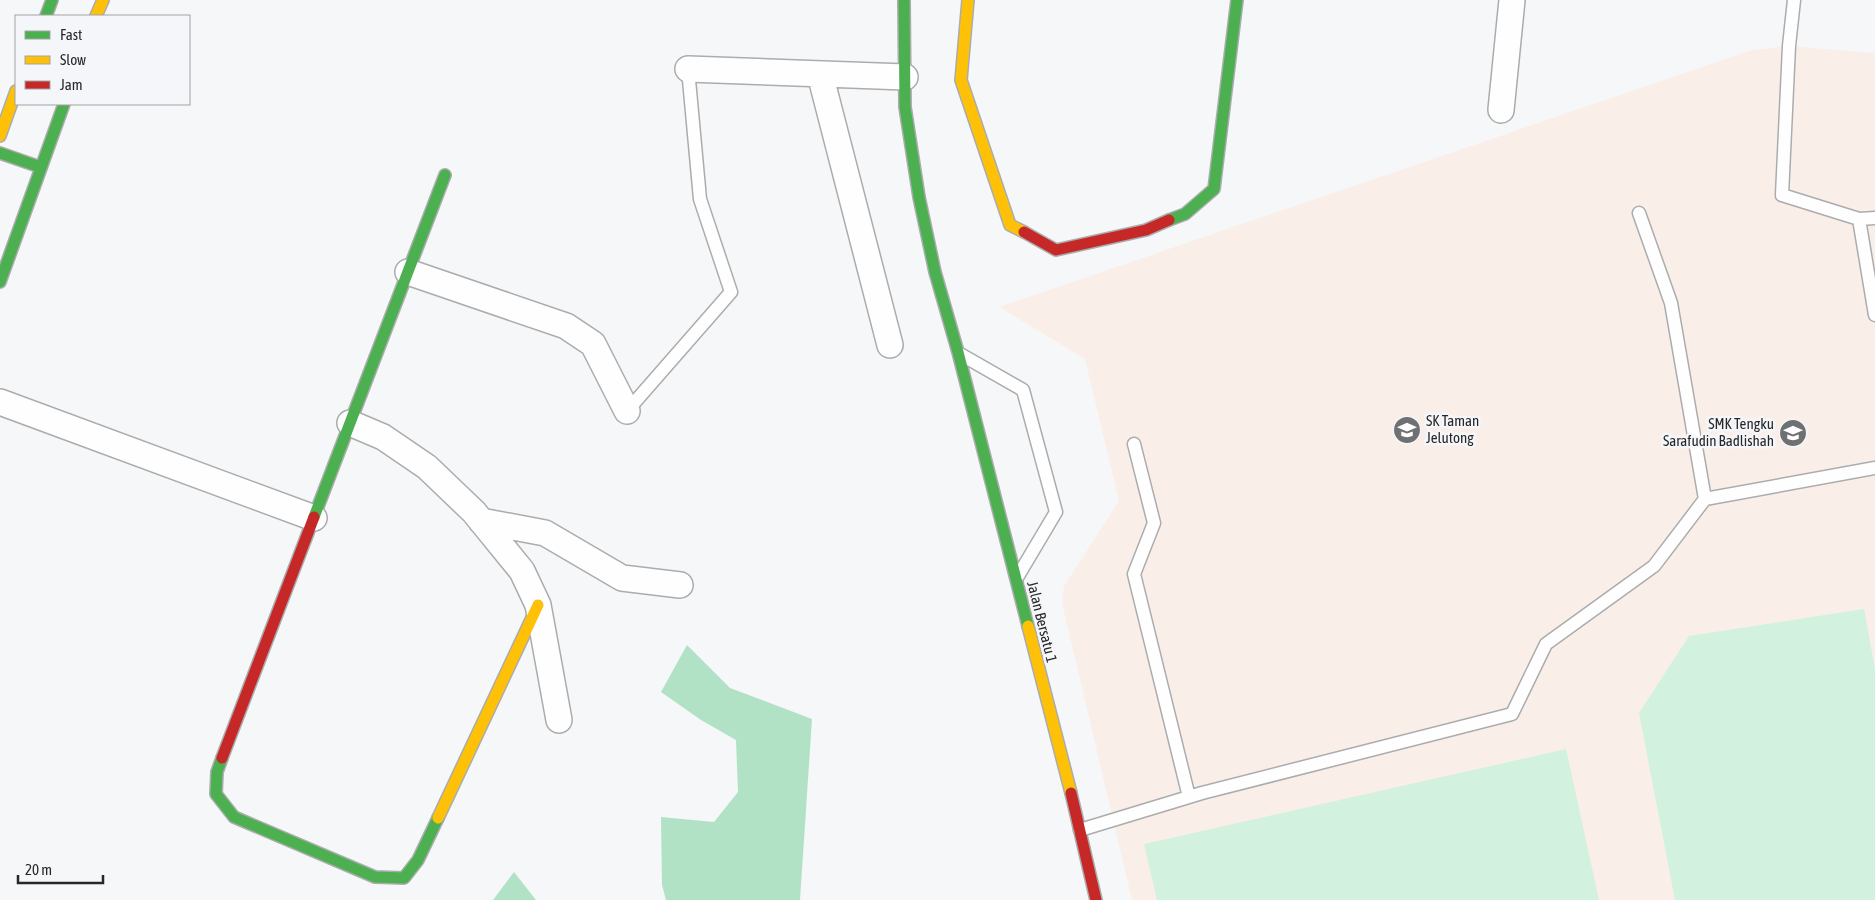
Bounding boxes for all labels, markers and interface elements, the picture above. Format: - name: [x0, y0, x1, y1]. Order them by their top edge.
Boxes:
- legend: [15, 15, 190, 105]
- text: Fast: [60, 26, 82, 43]
- text: Slow: [60, 51, 86, 68]
- text: Jam: [60, 76, 83, 93]
- place label: SK Taman Jelutong: [1426, 412, 1479, 446]
- school or university icon: SK Taman Jelutong: [1392, 415, 1422, 445]
- place label: SMK Tengku Sarafudin Badlishah: [1663, 415, 1774, 449]
- school or university icon: SMK Tengku Sarafudin Badlishah: [1778, 418, 1808, 448]
- street label: Jalan Bersatu 1: [1024, 579, 1061, 664]
- scale bar: [18, 852, 102, 884]
- text: 20 m: [25, 861, 52, 878]

